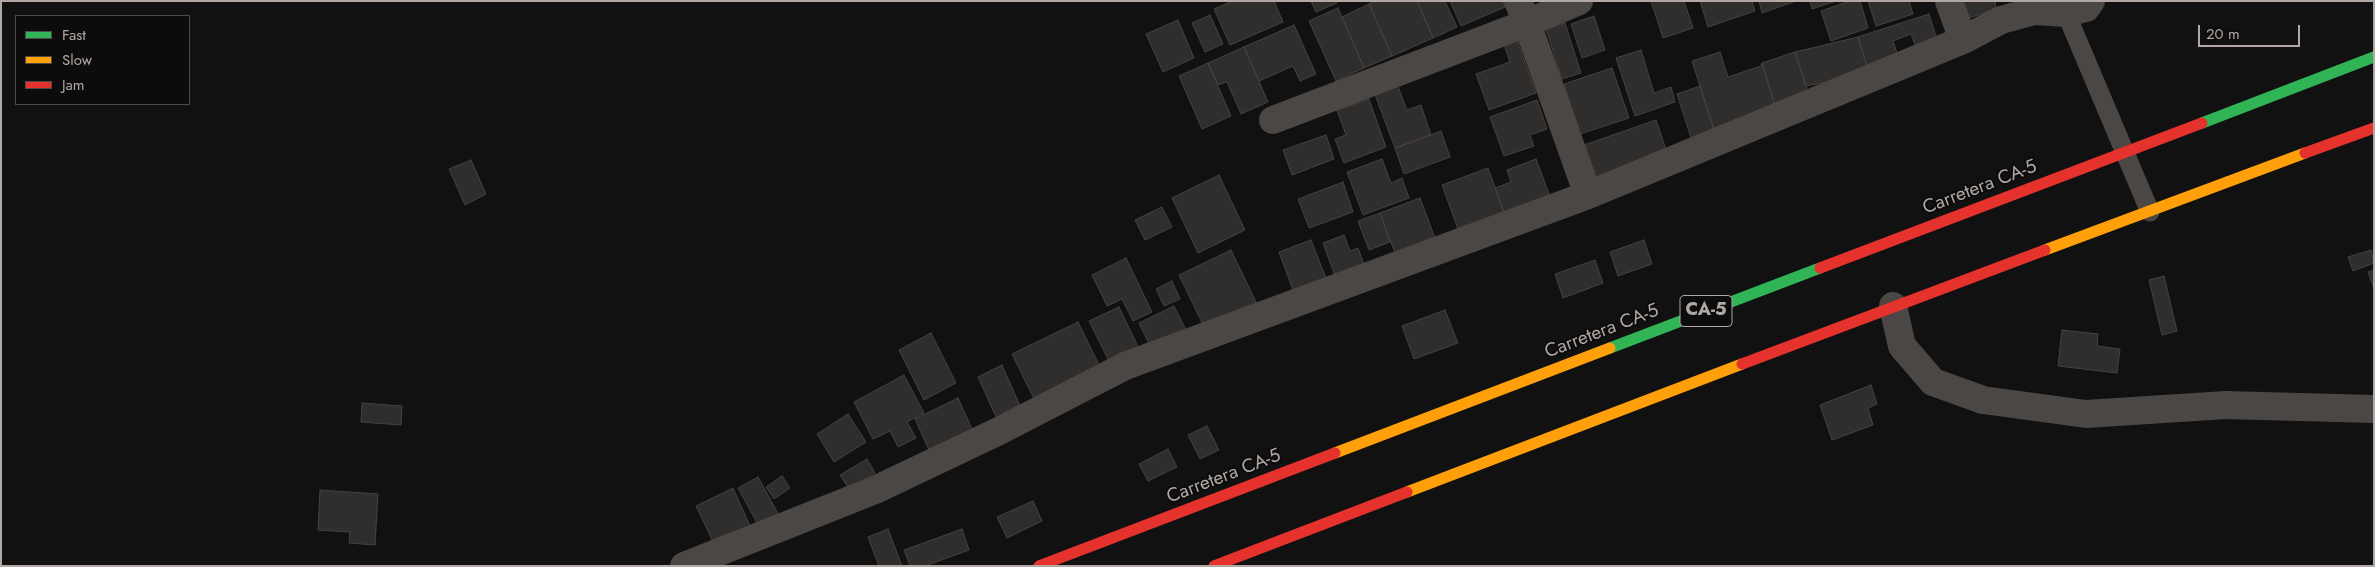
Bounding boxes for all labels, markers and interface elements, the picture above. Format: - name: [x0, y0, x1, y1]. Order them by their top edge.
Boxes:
- legend: [15, 15, 190, 105]
- scale bar: [2200, 15, 2302, 47]
- text: 20 m: [2206, 23, 2240, 45]
- text: Fast: [62, 24, 86, 46]
- text: Slow: [62, 49, 92, 71]
- text: Jam: [62, 74, 85, 96]
- street label: Carretera CA-5: [1920, 156, 2040, 220]
- road number: CA-5: [1680, 296, 1732, 326]
- street label: Carretera CA-5: [1542, 300, 1662, 364]
- street label: Carretera CA-5: [1164, 445, 1284, 509]

